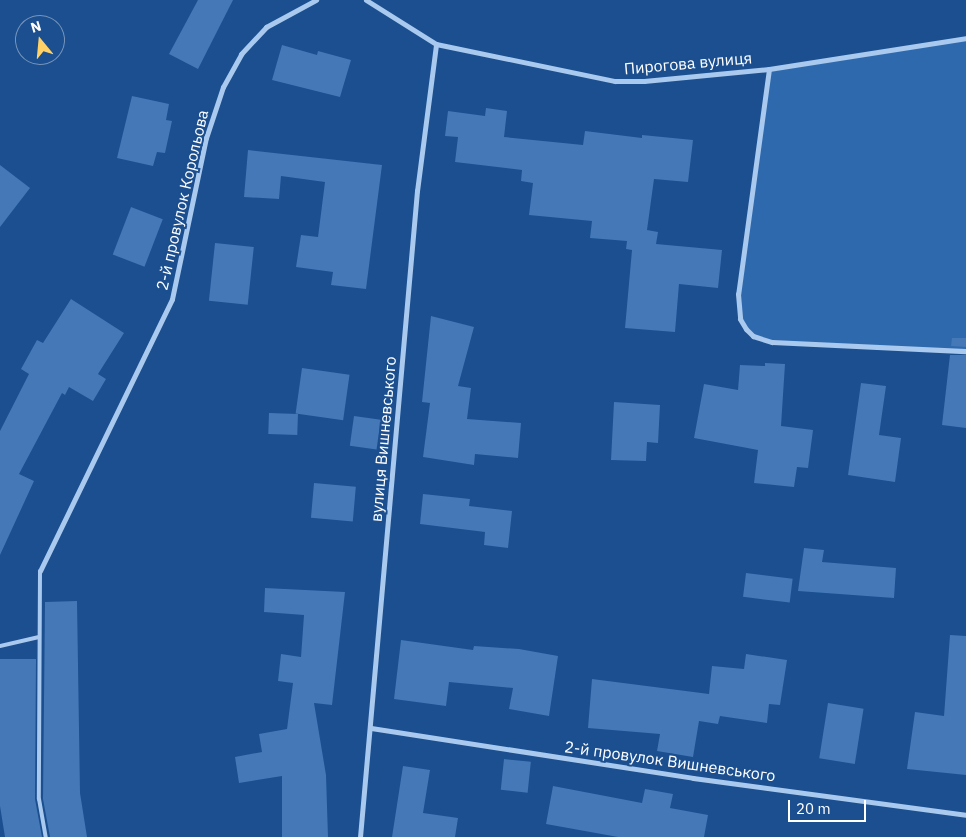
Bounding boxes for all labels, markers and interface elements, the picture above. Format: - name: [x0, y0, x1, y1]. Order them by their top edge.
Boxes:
- north arrow: [15, 15, 65, 65]
- text: N: [28, 17, 43, 37]
- street label: Пирогова вулиця: [623, 48, 753, 78]
- street label: 2-й провулок Корольова: [152, 108, 212, 292]
- street label: вулиця Вишневського: [366, 355, 400, 523]
- street label: 2-й провулок Вишневського: [563, 737, 777, 785]
- scale bar: [791, 790, 868, 822]
- text: 20 m: [796, 799, 831, 818]

